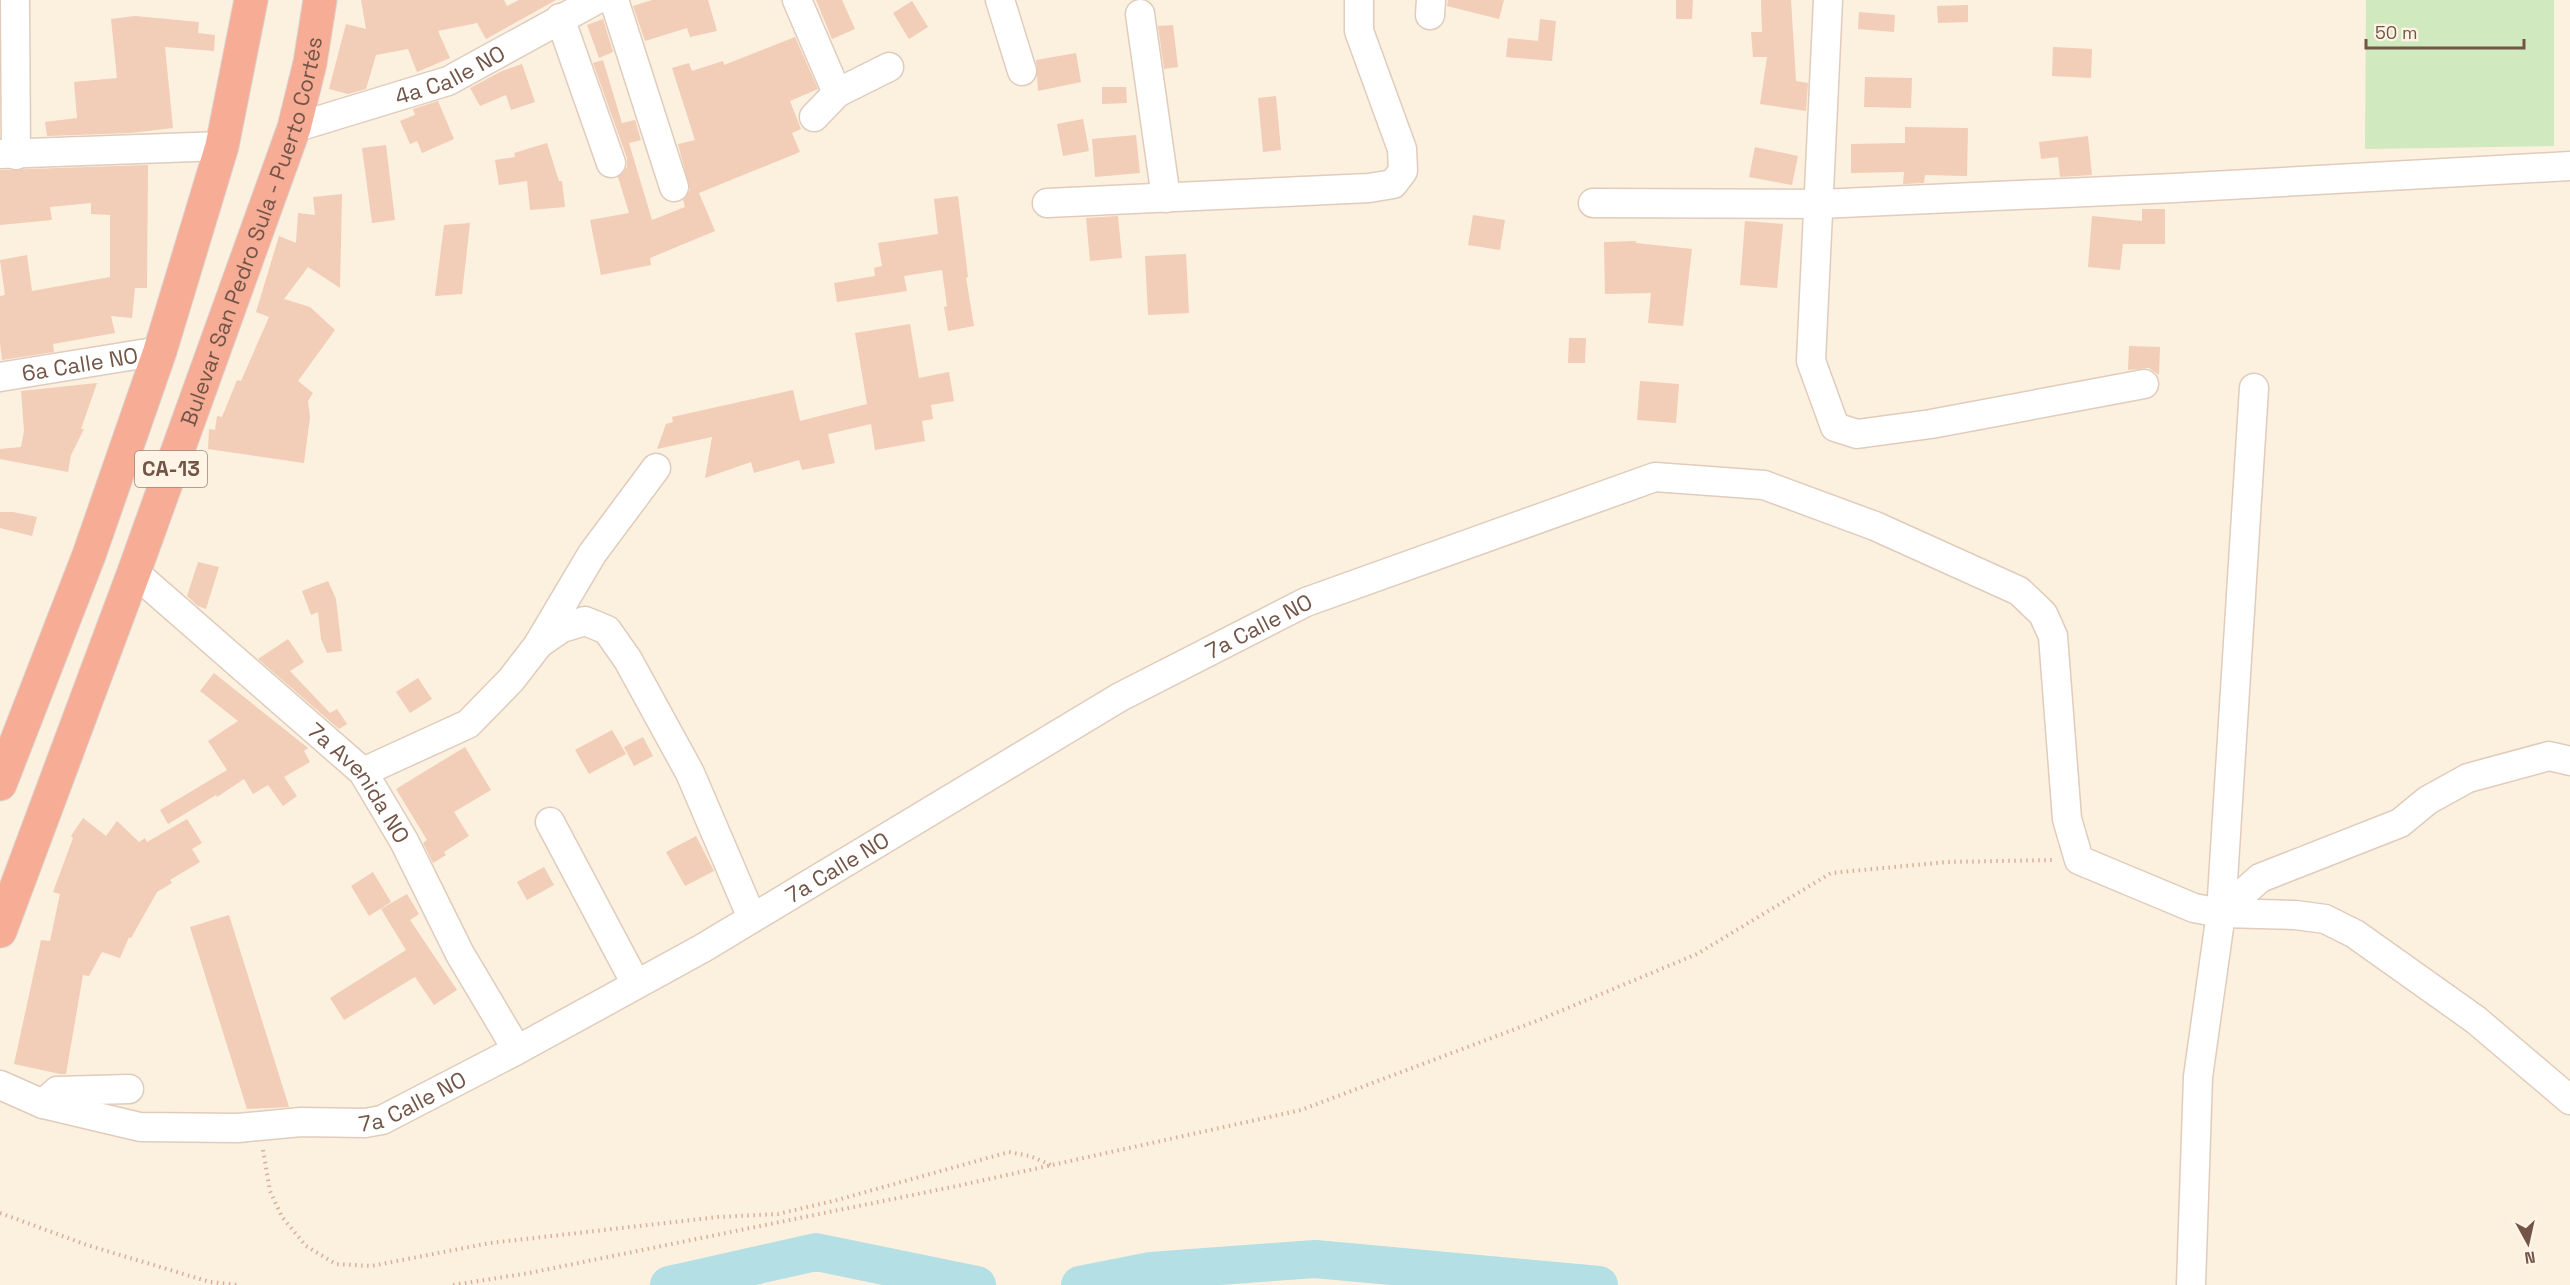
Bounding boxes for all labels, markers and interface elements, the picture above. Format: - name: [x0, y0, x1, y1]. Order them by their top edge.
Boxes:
- scale bar: [2366, 12, 2524, 50]
- text: 50 m: [2375, 21, 2417, 44]
- street label: Bulevar San Pedro Sula - Puerto Cortés: [174, 35, 328, 430]
- street label: 4a Calle NO: [391, 39, 510, 110]
- street label: 6a Calle NO: [20, 341, 140, 387]
- road number: CA-13: [135, 451, 207, 487]
- street label: 7a Calle NO: [1201, 587, 1317, 665]
- street label: 7a Avenida NO: [302, 716, 416, 848]
- street label: 7a Calle NO: [780, 825, 894, 909]
- street label: 7a Calle NO: [357, 1065, 471, 1138]
- north arrow: [2498, 1213, 2558, 1273]
- text: N: [2523, 1246, 2537, 1269]

